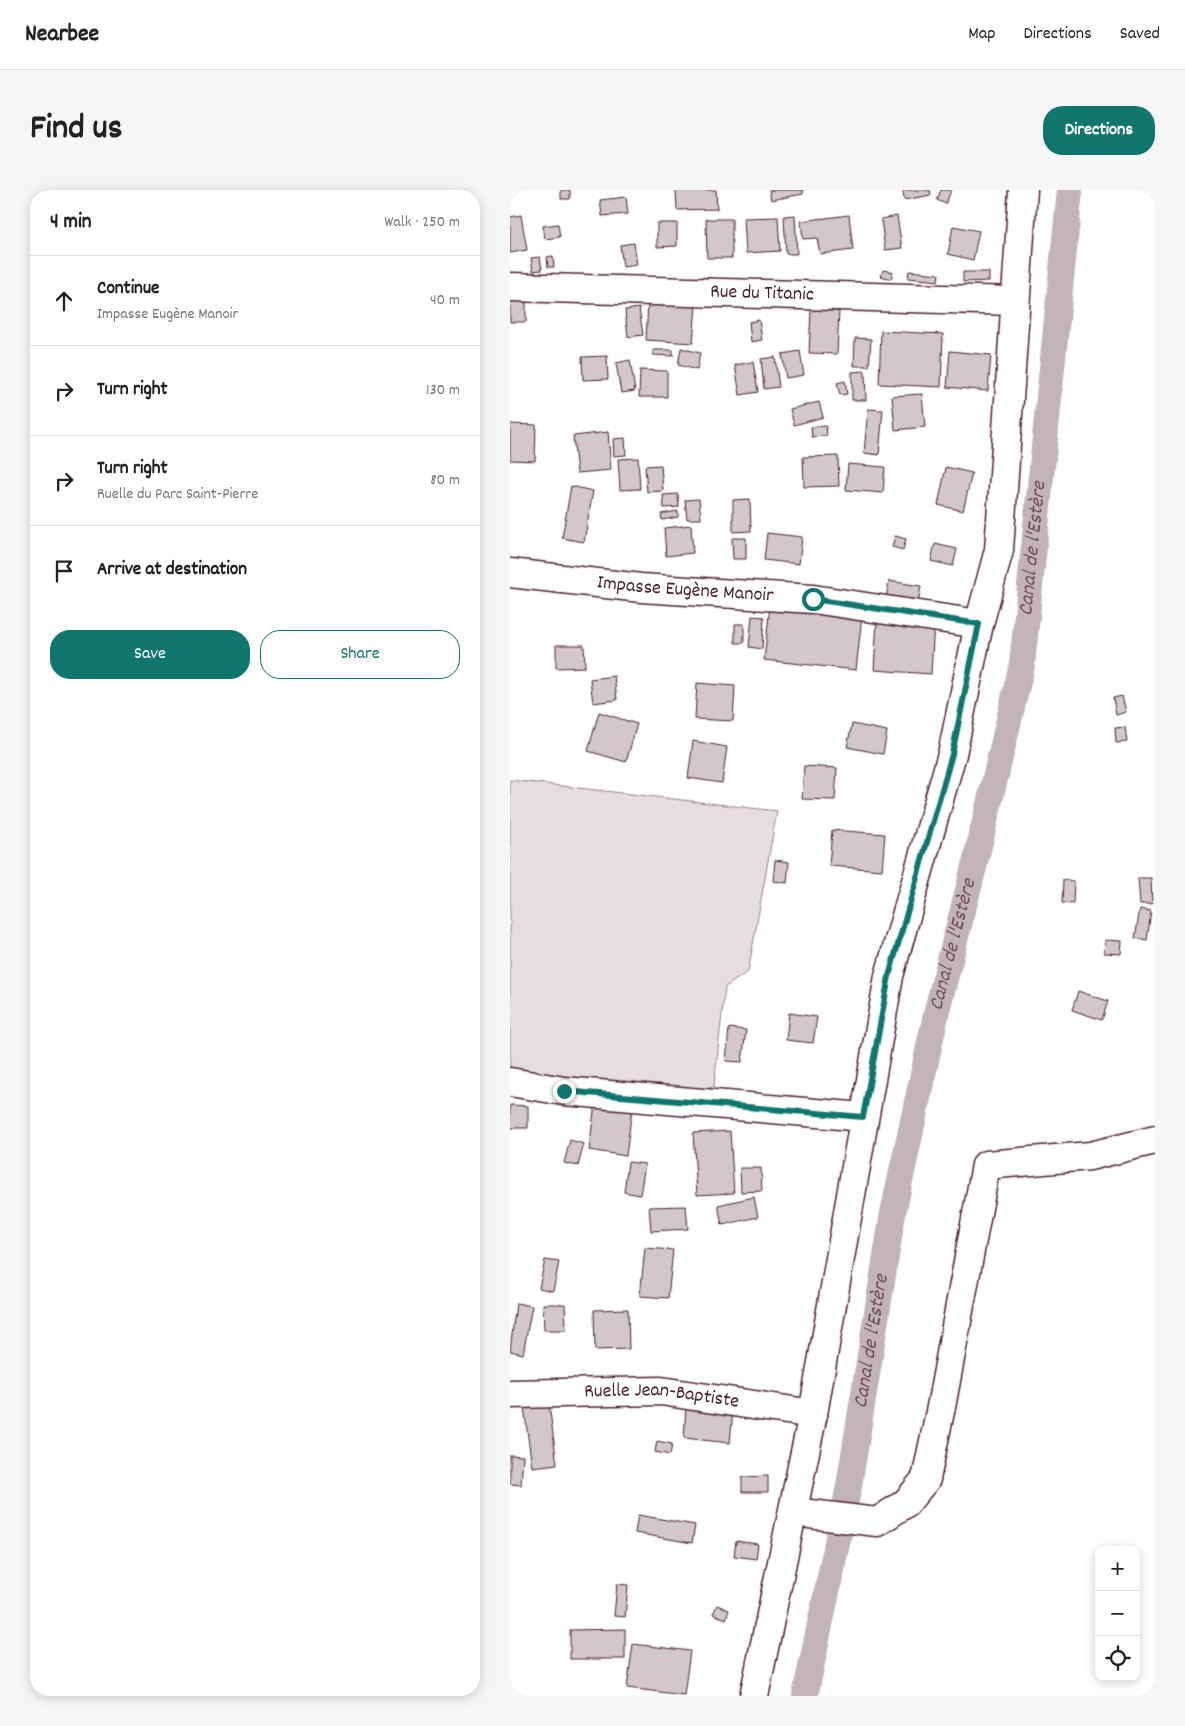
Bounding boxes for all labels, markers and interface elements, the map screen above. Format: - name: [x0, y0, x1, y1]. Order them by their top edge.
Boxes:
- text: Nearbee: [25, 18, 99, 52]
- text: Map: [968, 22, 995, 47]
- text: Directions: [1023, 22, 1092, 47]
- text: Saved: [1120, 22, 1160, 47]
- text: Find us: [30, 105, 122, 155]
- button: Directions: [1043, 106, 1155, 155]
- text: 4 min: [50, 208, 92, 238]
- text: Walk · 250 m: [384, 211, 460, 234]
- text: Continue: [97, 276, 159, 303]
- street label: Rue du Titanic: [710, 279, 814, 309]
- icon: ahead: [50, 287, 78, 315]
- text: 40 m: [430, 289, 460, 312]
- text: Impasse Eugène Manoir: [97, 303, 238, 326]
- icon: right: [50, 377, 78, 405]
- text: Turn right: [97, 377, 168, 404]
- text: 130 m: [426, 379, 460, 402]
- text: Turn right: [97, 456, 168, 483]
- icon: right: [50, 467, 78, 495]
- text: 80 m: [430, 469, 460, 492]
- water label: Canal de l'Estère: [1012, 478, 1056, 617]
- text: Ruelle du Parc Saint-Pierre: [97, 483, 258, 506]
- icon: arrive: [50, 557, 78, 585]
- text: Arrive at destination: [97, 557, 247, 584]
- street label: Impasse Eugène Manoir: [595, 569, 775, 610]
- route start: [802, 588, 825, 611]
- button: Save: [50, 630, 250, 679]
- button: Share: [260, 630, 460, 679]
- water label: Canal de l'Estère: [922, 874, 986, 1014]
- route end: [553, 1080, 576, 1103]
- water label: Canal de l'Estère: [847, 1271, 898, 1410]
- street label: Ruelle Jean-Baptiste: [584, 1377, 741, 1417]
- map controls: [1095, 1546, 1140, 1681]
- button: +: [1095, 1546, 1140, 1591]
- button: −: [1095, 1591, 1140, 1636]
- button: locate: [1095, 1636, 1140, 1681]

